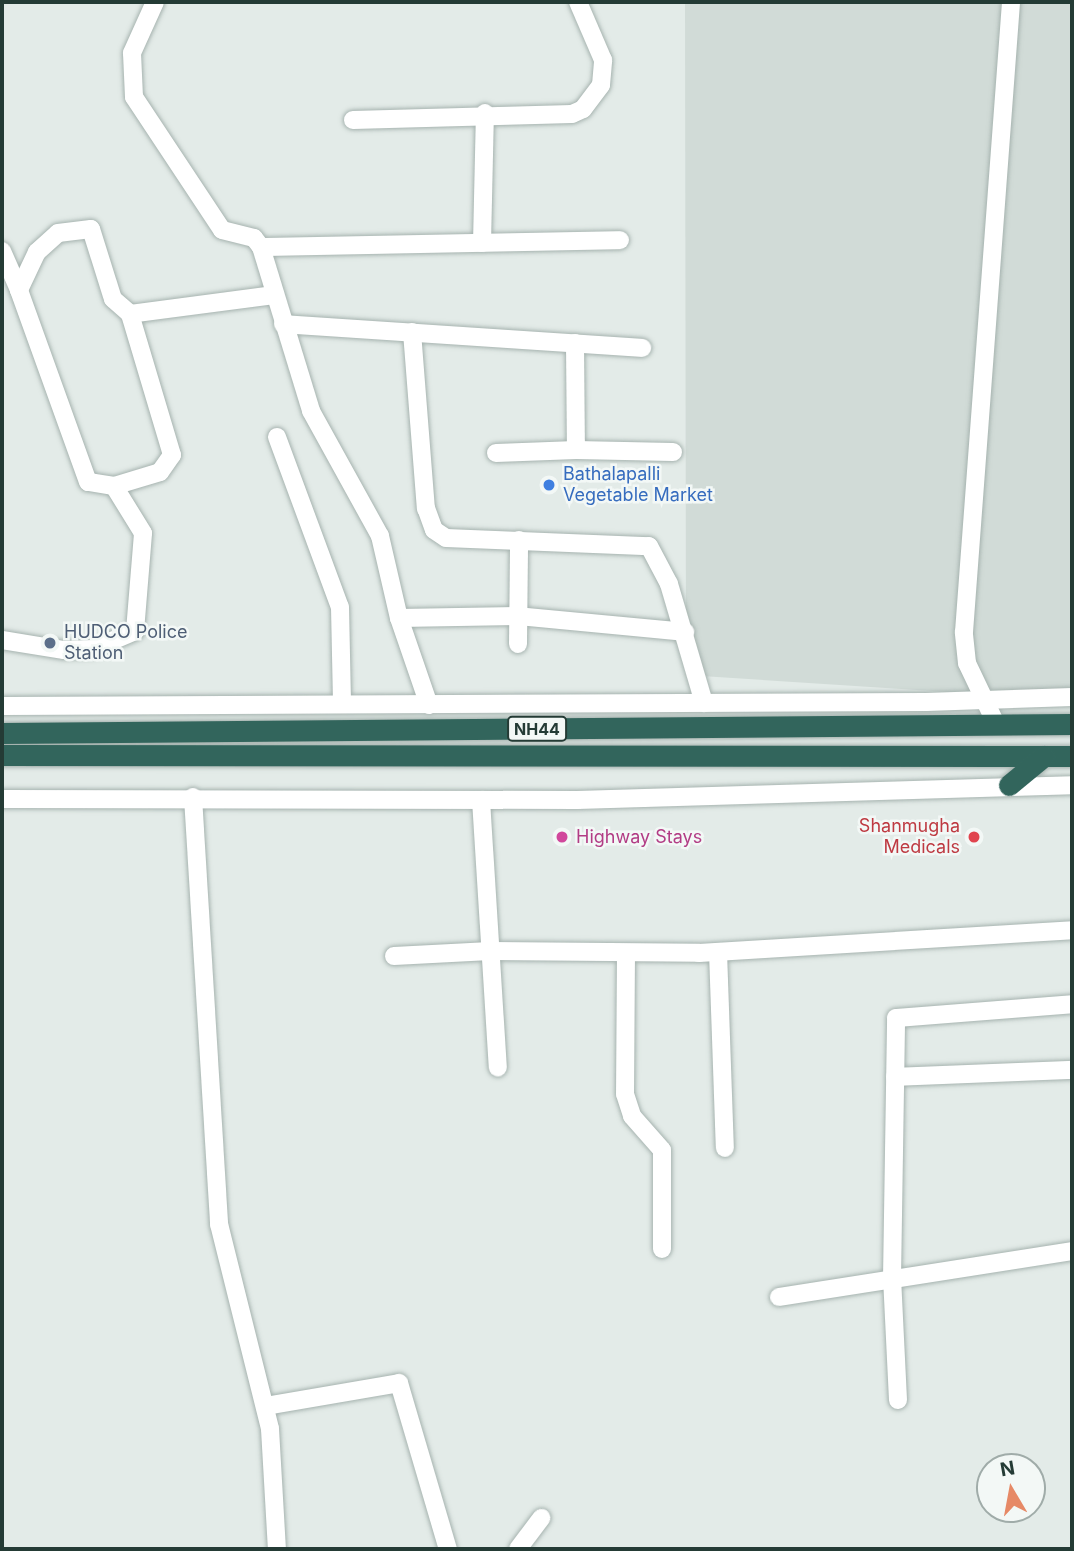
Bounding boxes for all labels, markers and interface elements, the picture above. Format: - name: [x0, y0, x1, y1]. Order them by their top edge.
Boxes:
- place label: Bathalapalli Vegetable Market: [563, 464, 713, 506]
- marker: Bathalapalli Vegetable Market: [541, 477, 557, 493]
- place label: HUDCO Police Station: [64, 622, 187, 664]
- marker: HUDCO Police Station: [42, 635, 58, 651]
- road number: NH44: [505, 716, 568, 742]
- place label: Shanmugha Medicals: [859, 816, 960, 858]
- place label: Highway Stays: [576, 826, 702, 848]
- marker: Highway Stays: [554, 829, 570, 845]
- marker: Shanmugha Medicals: [966, 829, 982, 845]
- north arrow: [976, 1453, 1046, 1523]
- text: N: [998, 1456, 1017, 1481]

